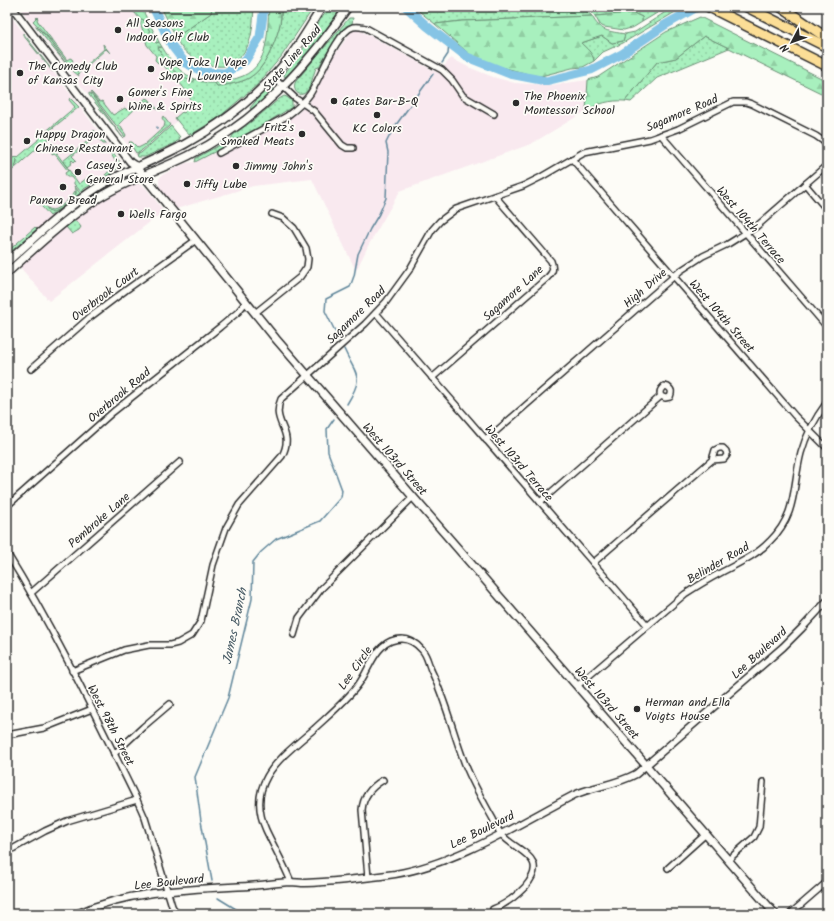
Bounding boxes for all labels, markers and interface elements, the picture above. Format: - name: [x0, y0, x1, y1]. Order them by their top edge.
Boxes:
- place label: All Seasons Indoor Golf Club: [126, 14, 210, 47]
- street label: State Line Road: [258, 21, 327, 95]
- north arrow: [772, 22, 812, 62]
- marker: All Seasons Indoor Golf Club: [113, 25, 123, 35]
- text: N: [776, 39, 794, 56]
- place label: Vape Tokz | Vape Shop | Lounge: [159, 53, 248, 86]
- place label: The Comedy Club of Kansas City: [28, 57, 118, 90]
- marker: Vape Tokz | Vape Shop | Lounge: [146, 64, 156, 74]
- marker: The Comedy Club of Kansas City: [15, 68, 25, 78]
- place label: Gomer's Fine Wine & Spirits: [128, 83, 202, 116]
- place label: The Phoenix Montessori School: [524, 87, 615, 120]
- street label: Sagamore Road: [643, 89, 722, 137]
- place label: Gates Bar-B-Q: [342, 92, 419, 111]
- marker: Gomer's Fine Wine & Spirits: [115, 94, 125, 104]
- marker: Gates Bar-B-Q: [329, 96, 339, 106]
- marker: The Phoenix Montessori School: [511, 98, 521, 108]
- marker: KC Colors: [372, 110, 382, 120]
- place label: Fritz's Smoked Meats: [221, 118, 294, 151]
- place label: KC Colors: [352, 119, 402, 138]
- place label: Happy Dragon Chinese Restaurant: [35, 125, 133, 158]
- marker: Fritz's Smoked Meats: [297, 129, 307, 139]
- marker: Happy Dragon Chinese Restaurant: [22, 136, 32, 146]
- place label: Casey's General Store: [86, 156, 154, 189]
- place label: Jimmy John's: [244, 157, 313, 176]
- marker: Jimmy John's: [231, 161, 241, 171]
- marker: Casey's General Store: [73, 167, 83, 177]
- place label: Jiffy Lube: [195, 175, 248, 194]
- marker: Jiffy Lube: [182, 179, 192, 189]
- marker: Panera Bread: [58, 182, 68, 192]
- street label: West 104th Terrace: [711, 182, 790, 269]
- place label: Panera Bread: [30, 191, 97, 210]
- place label: Wells Fargo: [129, 205, 187, 224]
- marker: Wells Fargo: [116, 209, 126, 219]
- street label: Sagamore Lane: [479, 260, 549, 326]
- street label: Overbrook Court: [67, 262, 143, 326]
- street label: High Drive: [619, 263, 672, 313]
- street label: West 104th Street: [684, 275, 759, 358]
- street label: Sagamore Road: [322, 281, 391, 349]
- street label: Overbrook Road: [84, 363, 156, 428]
- street label: West 103rd Street: [358, 419, 432, 500]
- street label: West 103rd Terrace: [480, 421, 558, 507]
- street label: Pembroke Lane: [64, 488, 135, 553]
- street label: Belinder Road: [683, 537, 754, 589]
- water label: James Branch: [217, 585, 254, 666]
- street label: Lee Boulevard: [727, 622, 792, 684]
- street label: Lee Circle: [333, 642, 378, 694]
- street label: West 103rd Street: [570, 663, 644, 744]
- street label: West 98th Street: [82, 681, 139, 769]
- place label: Herman and Ella Voigts House: [645, 693, 731, 726]
- marker: Herman and Ella Voigts House: [632, 704, 642, 714]
- street label: Lee Boulevard: [447, 806, 519, 854]
- street label: Lee Boulevard: [133, 869, 206, 896]

